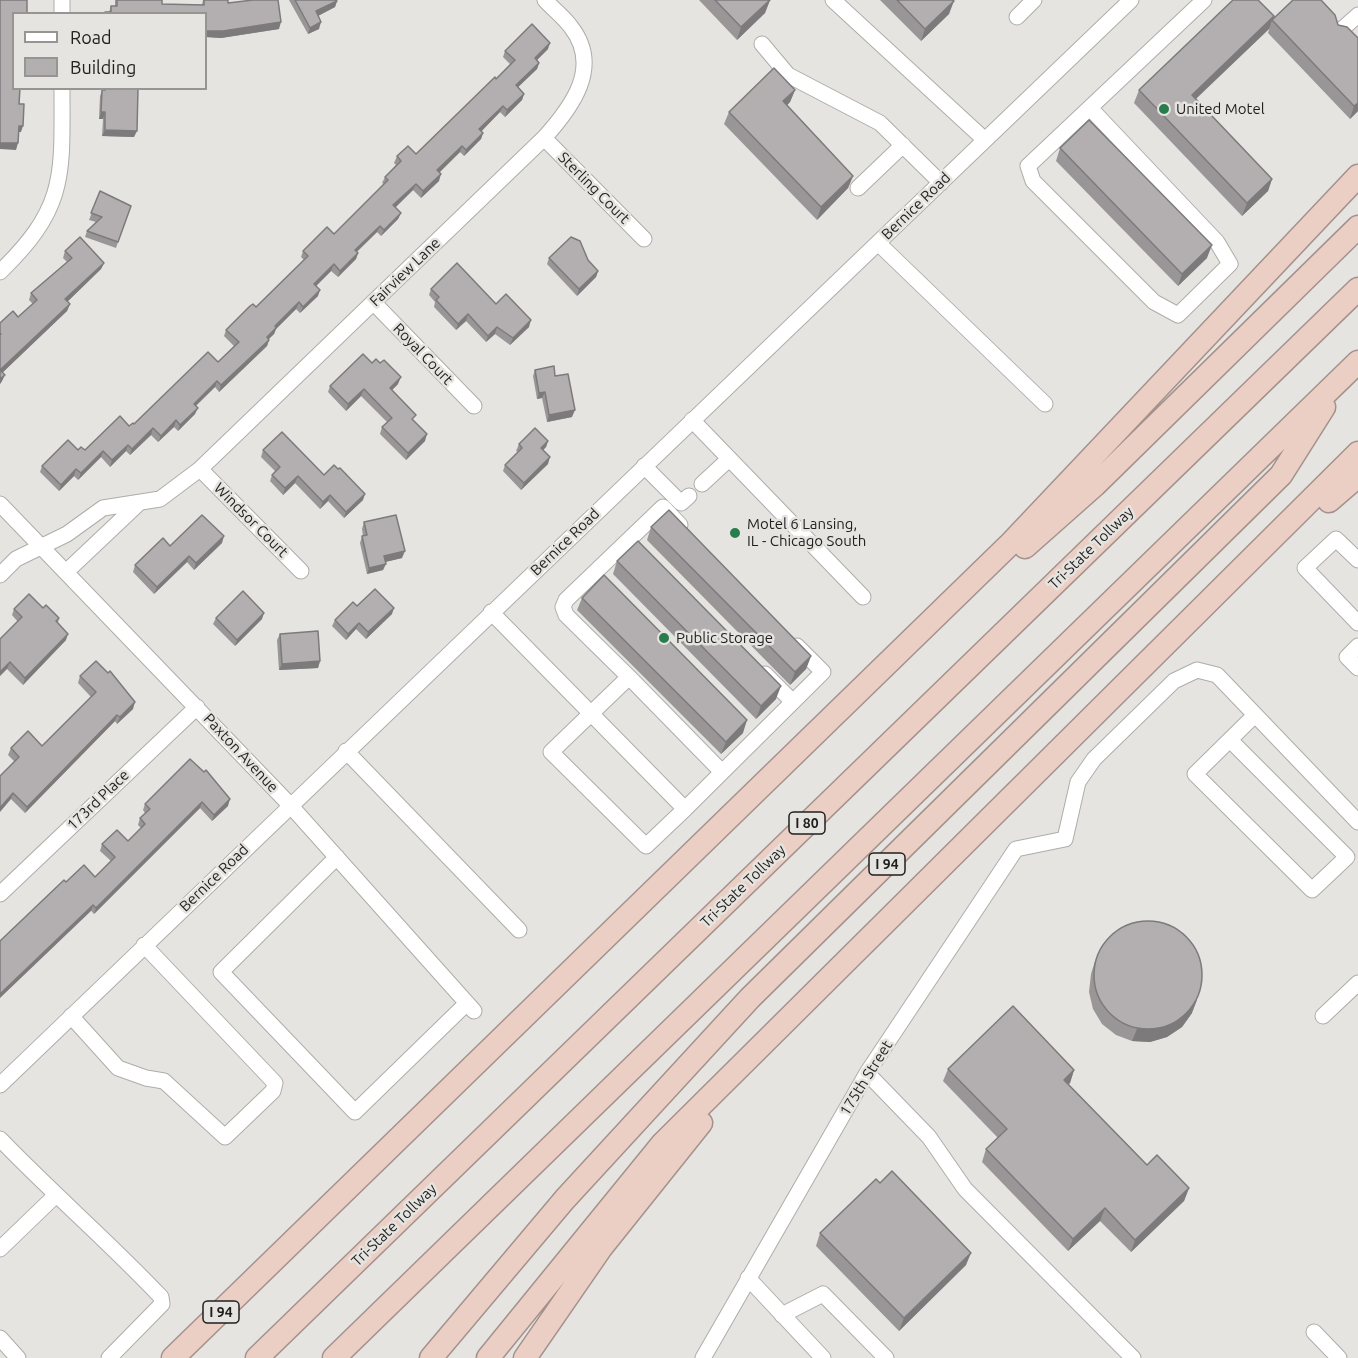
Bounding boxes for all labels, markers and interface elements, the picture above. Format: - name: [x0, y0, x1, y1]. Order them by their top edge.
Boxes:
- legend: [12, 12, 207, 90]
- text: Road: [70, 27, 112, 47]
- text: Building: [70, 57, 136, 77]
- place label: United Motel: [1176, 100, 1265, 118]
- marker: United Motel: [1157, 102, 1171, 116]
- street label: Sterling Court: [554, 148, 634, 228]
- street label: Bernice Road: [878, 169, 954, 243]
- street label: Fairview Lane: [366, 234, 444, 310]
- street label: Royal Court: [389, 320, 457, 388]
- street label: Windsor Court: [210, 479, 292, 561]
- street label: Tri-State Tollway: [1045, 503, 1137, 593]
- street label: Bernice Road: [527, 505, 603, 579]
- place label: Motel 6 Lansing, IL - Chicago South: [747, 515, 866, 550]
- marker: Motel 6 Lansing, IL - Chicago South: [728, 526, 742, 540]
- place label: Public Storage: [676, 629, 773, 647]
- marker: Public Storage: [657, 631, 671, 645]
- street label: Paxton Avenue: [200, 710, 282, 796]
- street label: 173rd Place: [63, 766, 133, 834]
- road number: I 80: [789, 812, 825, 834]
- street label: Bernice Road: [176, 841, 252, 915]
- street label: Tri-State Tollway: [697, 841, 789, 931]
- road number: I 94: [869, 853, 905, 875]
- street label: 175th Street: [836, 1037, 896, 1119]
- street label: Tri-State Tollway: [348, 1180, 440, 1270]
- road number: I 94: [203, 1301, 239, 1323]

